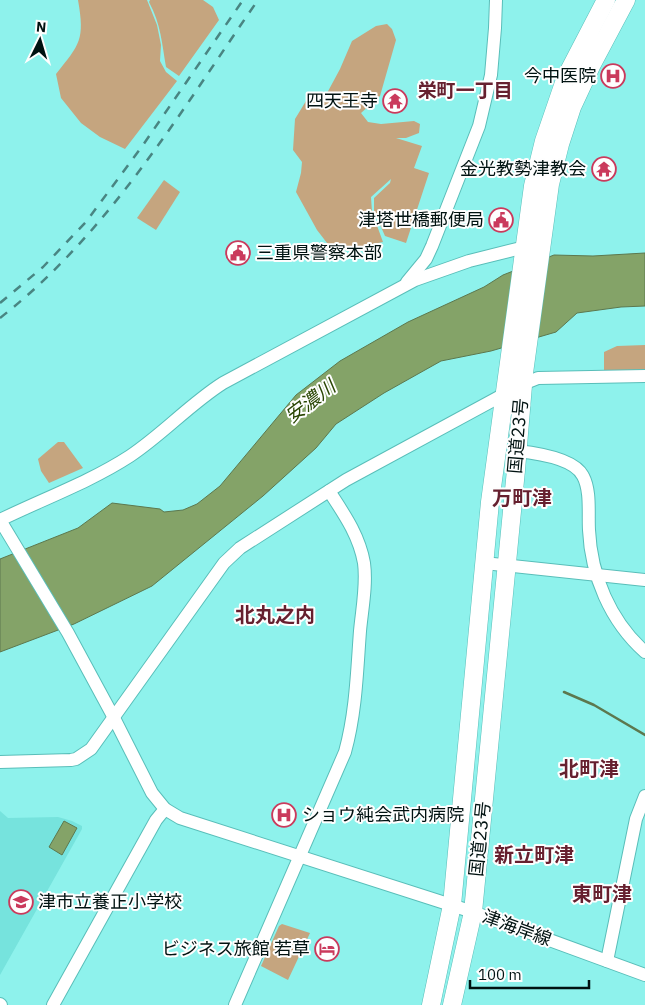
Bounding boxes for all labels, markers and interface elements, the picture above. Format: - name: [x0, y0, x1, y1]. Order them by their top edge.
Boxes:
- north arrow: [15, 15, 65, 65]
- text: N: [35, 18, 47, 36]
- hospital icon: 今中医院: [600, 63, 626, 89]
- place label: 今中医院: [524, 64, 596, 87]
- district label: 栄町一丁目: [417, 78, 513, 102]
- temple icon: 四天王寺: [382, 88, 408, 114]
- place label: 四天王寺: [306, 89, 378, 112]
- temple icon: 金光教勢津教会: [591, 156, 617, 182]
- place label: 金光教勢津教会: [460, 157, 586, 180]
- public building icon: 津塔世橋郵便局: [488, 207, 514, 233]
- place label: 津塔世橋郵便局: [358, 208, 484, 231]
- public building icon: 三重県警察本部: [225, 240, 251, 266]
- place label: 三重県警察本部: [256, 241, 382, 264]
- water label: 安濃川: [280, 373, 342, 428]
- street label: 国道23号: [503, 397, 532, 475]
- district label: 万町津: [492, 484, 552, 511]
- district label: 北丸之内: [235, 601, 315, 628]
- district label: 北町津: [559, 755, 619, 782]
- street label: 国道23号: [464, 800, 495, 878]
- hospital icon: ショウ純会武内病院: [271, 802, 297, 828]
- place label: ショウ純会武内病院: [302, 803, 464, 826]
- district label: 新立町津: [494, 841, 574, 868]
- district label: 東町津: [572, 880, 632, 907]
- school or university icon: 津市立養正小学校: [8, 889, 34, 915]
- place label: 津市立養正小学校: [38, 890, 182, 913]
- street label: 津海岸線: [479, 904, 555, 951]
- hotel icon: ビジネス旅館 若草: [314, 936, 340, 962]
- place label: ビジネス旅館 若草: [162, 937, 310, 960]
- scale bar: [470, 958, 589, 990]
- text: 100 m: [478, 965, 522, 984]

